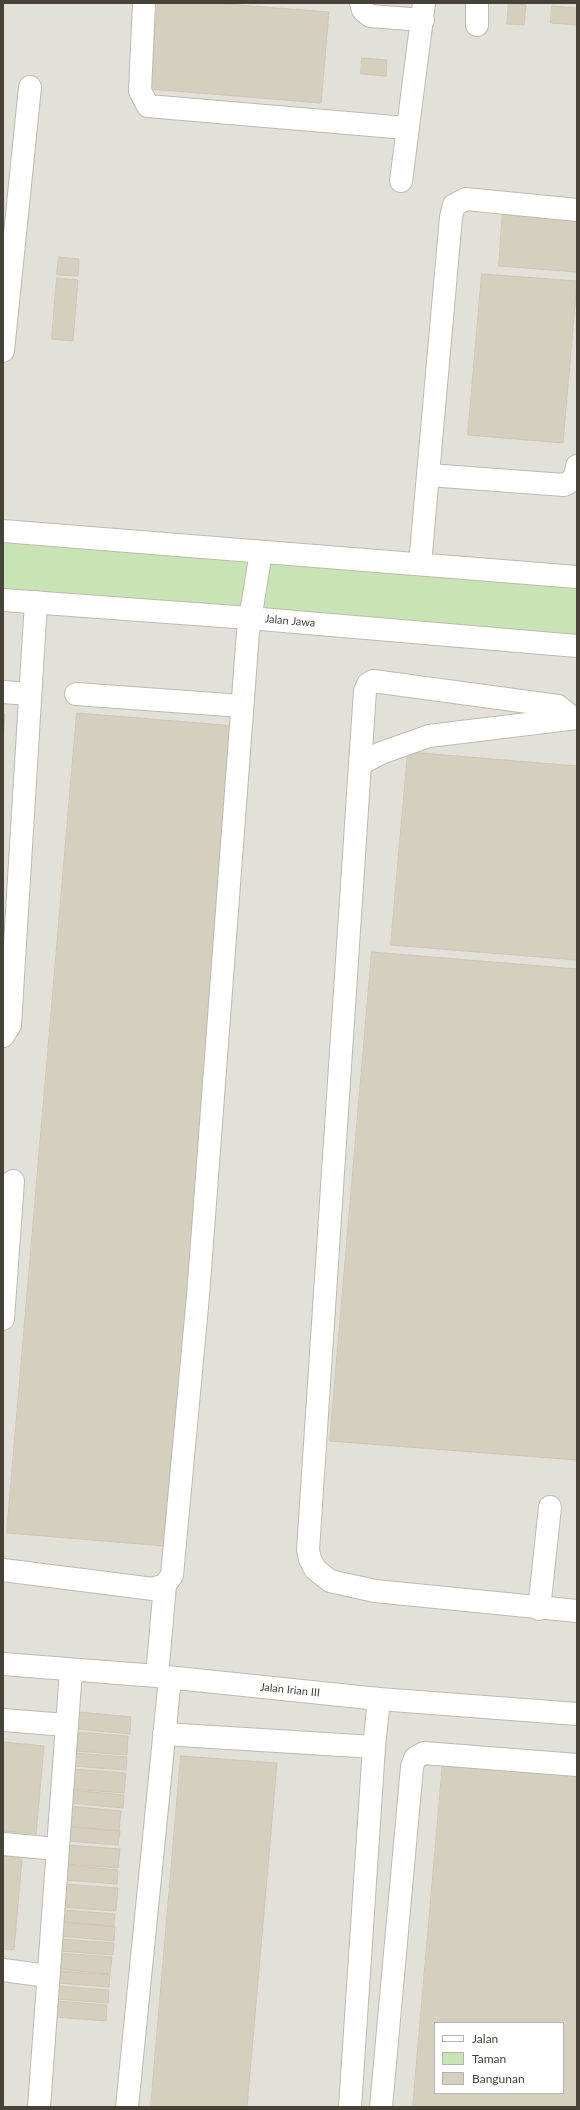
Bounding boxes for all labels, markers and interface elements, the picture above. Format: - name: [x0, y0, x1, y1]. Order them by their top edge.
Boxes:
- street label: Jalan Jawa: [264, 612, 316, 630]
- street label: Jalan Irian III: [259, 1680, 321, 1700]
- legend: [434, 2022, 564, 2094]
- text: Jalan: [472, 2031, 498, 2046]
- text: Taman: [472, 2051, 506, 2066]
- text: Bangunan: [472, 2071, 525, 2086]

